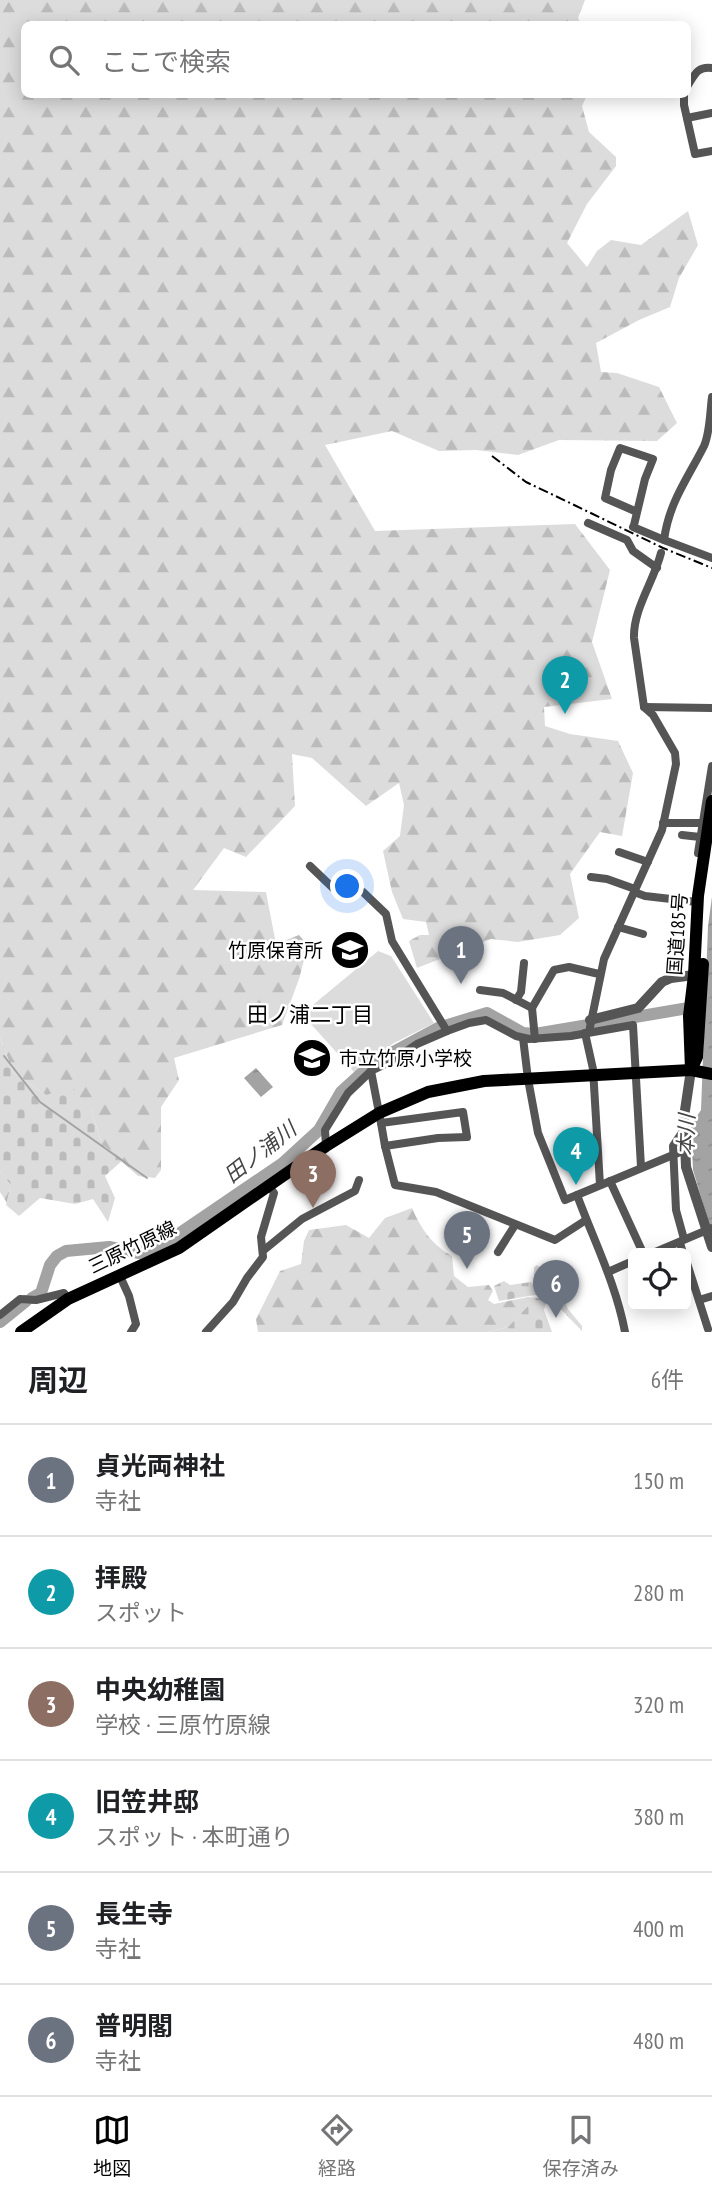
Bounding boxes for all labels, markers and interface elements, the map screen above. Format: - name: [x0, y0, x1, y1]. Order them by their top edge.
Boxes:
- search box: [21, 21, 691, 98]
- icon: search: [45, 41, 83, 79]
- text: ここで検索: [101, 45, 231, 78]
- pin: 2: [542, 656, 588, 714]
- your location: [330, 869, 364, 903]
- street label: 国道185号: [662, 892, 692, 976]
- pin: 1: [438, 926, 484, 984]
- school or university icon: 竹原保育所: [329, 929, 371, 971]
- place label: 竹原保育所: [228, 938, 323, 962]
- district label: 田ノ浦二丁目: [247, 1001, 373, 1028]
- school or university icon: 市立竹原小学校: [291, 1037, 333, 1079]
- place label: 市立竹原小学校: [339, 1046, 472, 1070]
- water label: 本川: [672, 1112, 700, 1156]
- water label: 田ノ浦川: [219, 1114, 303, 1188]
- pin: 4: [553, 1127, 599, 1185]
- pin: 3: [290, 1150, 336, 1208]
- pin: 5: [444, 1211, 490, 1269]
- street label: 三原竹原線: [84, 1215, 180, 1279]
- map controls: [628, 1248, 691, 1311]
- button: locate: [628, 1248, 691, 1311]
- pin: 6: [533, 1260, 579, 1318]
- text: 周辺: [28, 1360, 88, 1399]
- text: 6件: [651, 1365, 684, 1394]
- text: 貞光両神社: [95, 1449, 225, 1482]
- text: 1: [46, 1466, 57, 1495]
- text: 150 m: [633, 1466, 684, 1495]
- text: 寺社: [95, 1486, 141, 1515]
- text: 拝殿: [95, 1561, 147, 1594]
- text: 2: [46, 1578, 57, 1607]
- text: 280 m: [633, 1578, 684, 1607]
- text: スポット: [95, 1598, 187, 1627]
- text: 中央幼稚園: [95, 1673, 225, 1706]
- text: 3: [46, 1690, 57, 1719]
- text: 320 m: [633, 1690, 684, 1719]
- text: 学校 · 三原竹原線: [95, 1710, 271, 1739]
- text: 旧笠井邸: [95, 1785, 199, 1818]
- text: 4: [46, 1802, 57, 1831]
- text: 380 m: [633, 1802, 684, 1831]
- text: スポット · 本町通り: [95, 1822, 294, 1851]
- text: 長生寺: [95, 1897, 173, 1930]
- text: 5: [46, 1914, 57, 1943]
- text: 400 m: [633, 1914, 684, 1943]
- text: 寺社: [95, 1934, 141, 1963]
- text: 普明閣: [95, 2009, 173, 2042]
- text: 6: [46, 2026, 57, 2055]
- text: 480 m: [633, 2026, 684, 2055]
- text: 寺社: [95, 2046, 141, 2075]
- tab: 地図: [93, 2111, 131, 2180]
- tab: 経路: [318, 2111, 356, 2180]
- tab: 保存済み: [543, 2111, 619, 2180]

